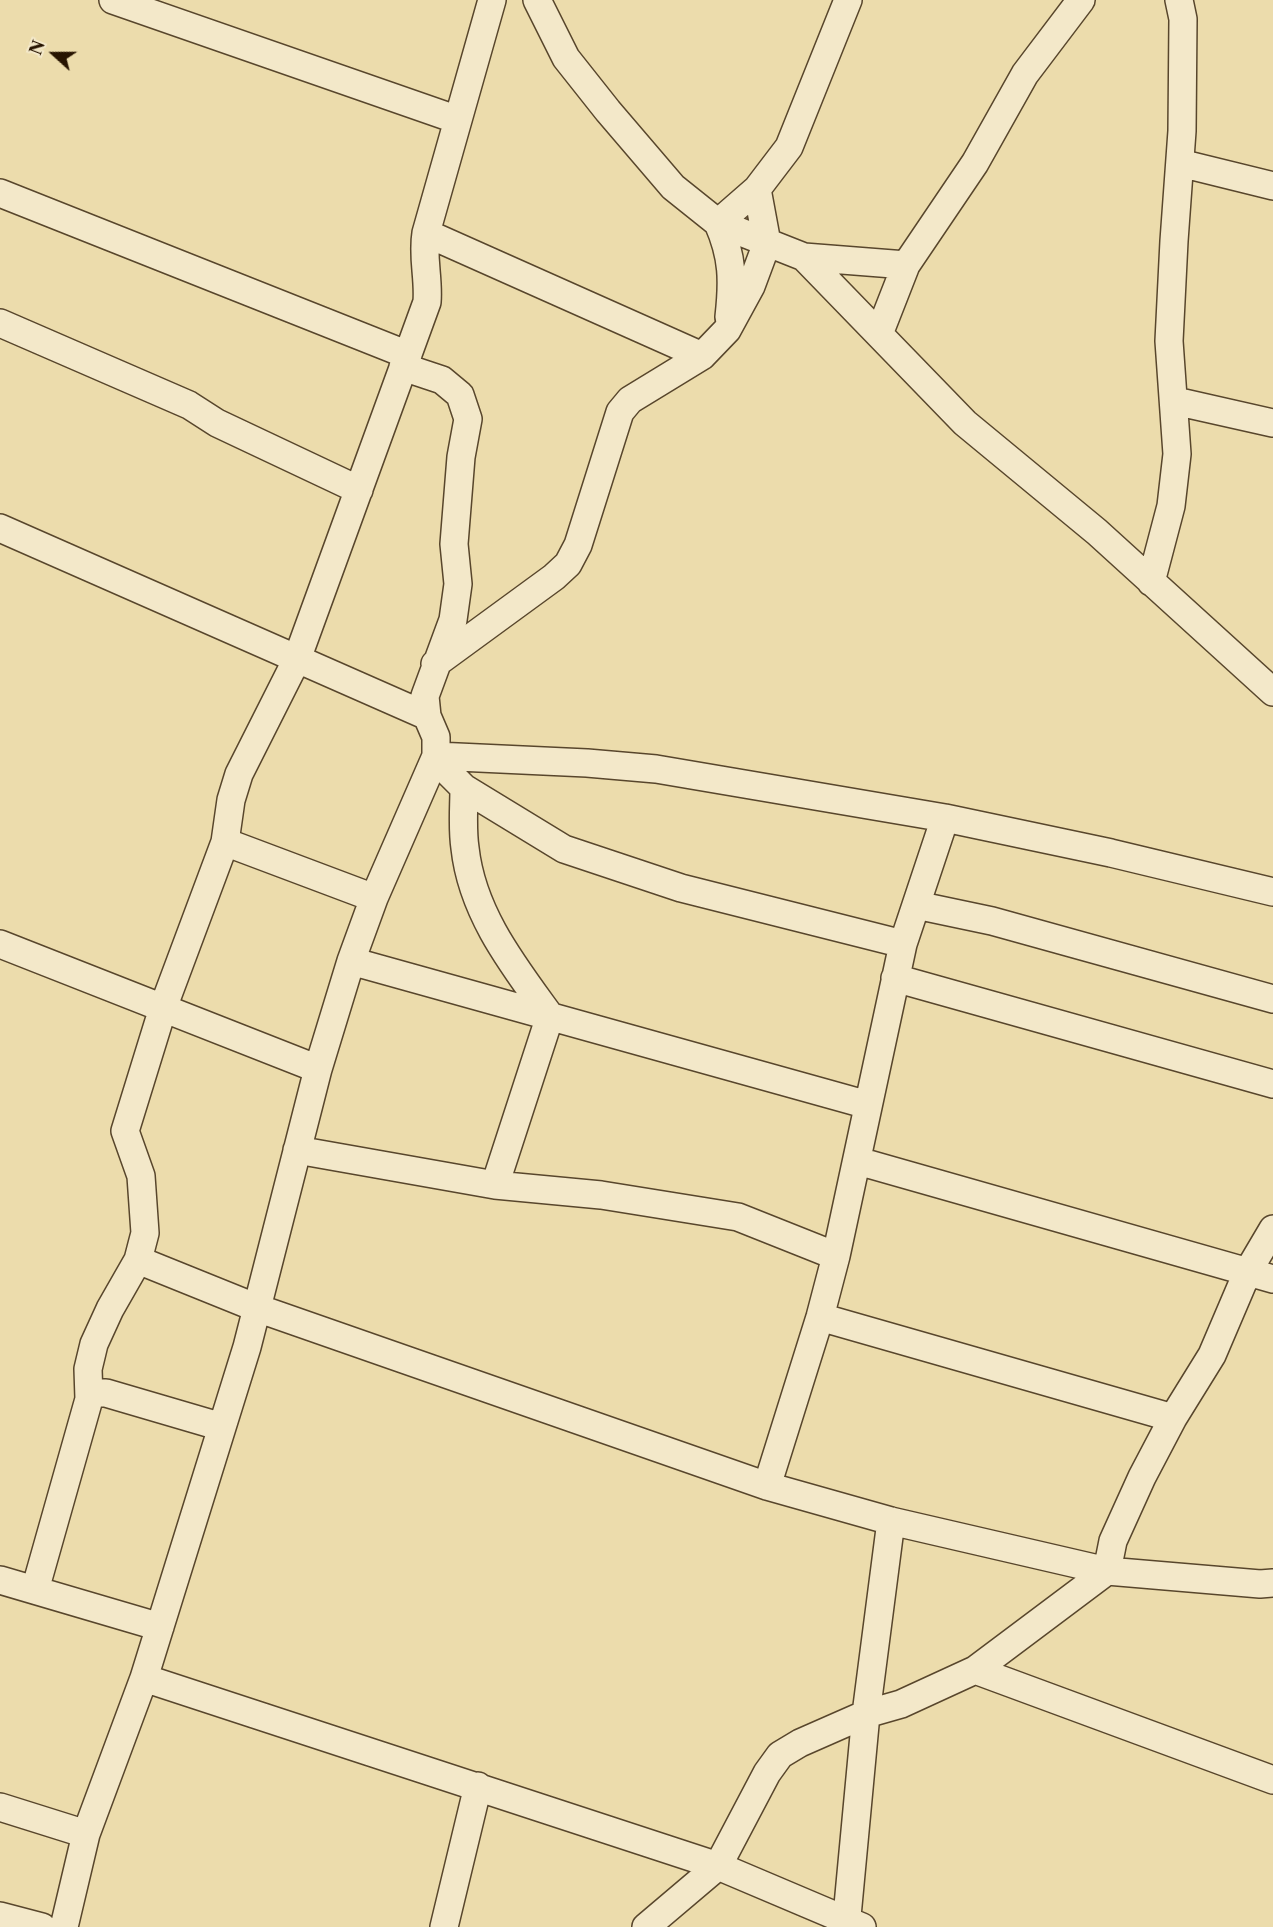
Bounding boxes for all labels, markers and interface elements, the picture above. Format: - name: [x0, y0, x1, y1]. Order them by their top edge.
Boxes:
- north arrow: [24, 24, 84, 84]
- text: N: [25, 37, 49, 58]

